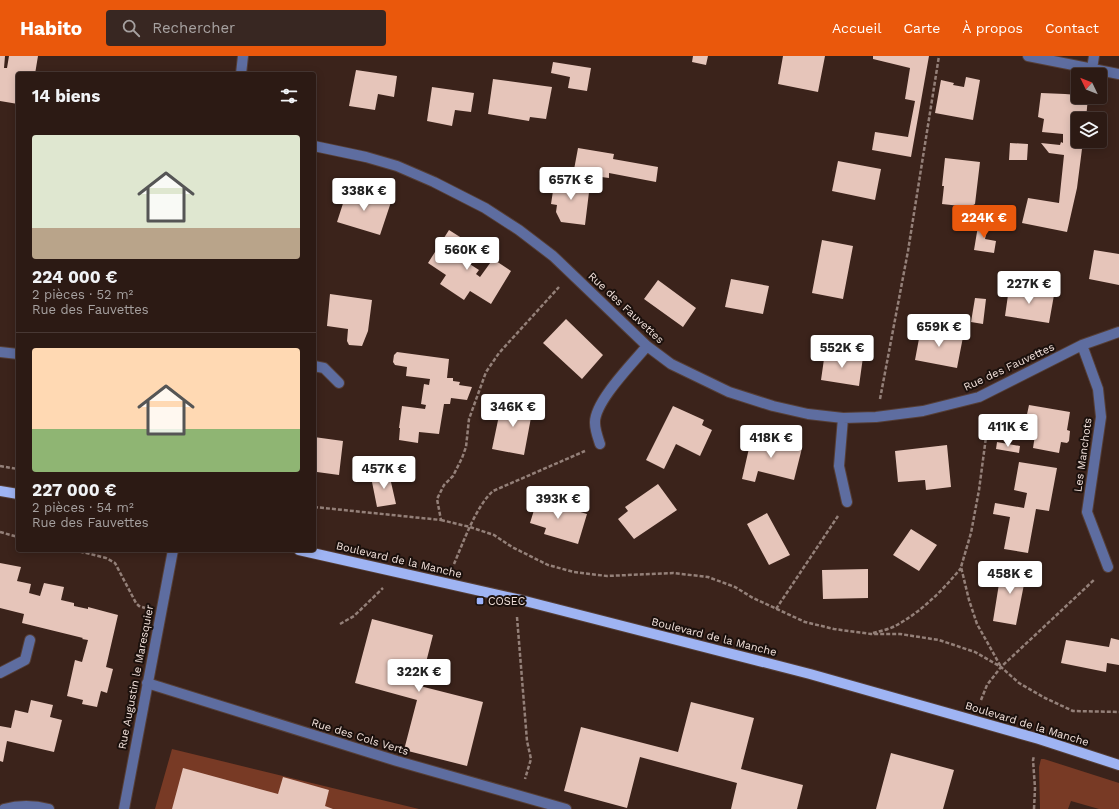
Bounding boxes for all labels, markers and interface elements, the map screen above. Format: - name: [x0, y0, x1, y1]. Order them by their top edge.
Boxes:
- search box: [106, 10, 386, 46]
- text: Habito: [20, 17, 82, 40]
- icon: search: [120, 17, 142, 39]
- text: Rechercher: [152, 19, 235, 37]
- text: Accueil: [832, 20, 881, 36]
- text: Carte: [903, 20, 940, 36]
- text: À propos: [962, 20, 1023, 36]
- text: Contact: [1045, 20, 1099, 36]
- north arrow: [1071, 68, 1107, 104]
- map controls: [1071, 68, 1107, 148]
- icon: filters: [278, 85, 300, 107]
- text: 14 biens: [32, 86, 100, 106]
- button: layers: [1071, 112, 1107, 148]
- icon: home: [130, 161, 202, 233]
- pin: 657K €: [538, 167, 604, 201]
- text: 657K €: [549, 172, 593, 187]
- pin: 338K €: [331, 178, 397, 212]
- text: 338K €: [341, 183, 387, 198]
- pin: 224K €: [951, 205, 1017, 239]
- text: 224K €: [961, 210, 1007, 225]
- pin: 560K €: [434, 237, 500, 271]
- text: 560K €: [444, 242, 490, 257]
- text: 224 000 €: [32, 267, 118, 287]
- street label: Rue des Fauvettes: [586, 270, 667, 347]
- pin: 227K €: [996, 271, 1062, 305]
- text: 227K €: [1007, 276, 1051, 291]
- text: 2 pièces · 52 m²: [32, 287, 133, 302]
- text: Rue des Fauvettes: [32, 302, 149, 317]
- pin: 659K €: [906, 314, 972, 348]
- text: 659K €: [916, 319, 962, 334]
- pin: 552K €: [809, 335, 875, 369]
- text: 552K €: [820, 340, 864, 355]
- street label: Rue des Fauvettes: [962, 340, 1057, 394]
- icon: home: [130, 374, 202, 446]
- pin: 346K €: [480, 394, 546, 428]
- text: 346K €: [490, 399, 536, 414]
- pin: 411K €: [975, 414, 1041, 448]
- street label: Les Manchots: [1071, 417, 1095, 493]
- text: 411K €: [987, 419, 1029, 434]
- pin: 418K €: [738, 425, 804, 459]
- text: 418K €: [749, 430, 793, 445]
- pin: 457K €: [351, 456, 417, 490]
- text: 457K €: [361, 461, 407, 476]
- text: 227 000 €: [32, 480, 116, 500]
- pin: 393K €: [525, 486, 591, 520]
- text: 393K €: [535, 491, 581, 506]
- text: 2 pièces · 54 m²: [32, 500, 134, 515]
- text: Rue des Fauvettes: [32, 515, 149, 530]
- street label: Boulevard de la Manche: [335, 539, 463, 581]
- pin: 458K €: [977, 561, 1043, 595]
- text: 458K €: [987, 566, 1033, 581]
- place label: COSEC: [488, 595, 526, 608]
- marker: COSEC: [475, 596, 485, 606]
- street label: Rue Augustin le Maresquier: [116, 603, 157, 750]
- street label: Boulevard de la Manche: [650, 615, 778, 659]
- pin: 322K €: [386, 659, 452, 693]
- text: 322K €: [397, 664, 442, 679]
- street label: Boulevard de la Manche: [964, 699, 1090, 749]
- street label: Rue des Cols Verts: [310, 716, 410, 758]

